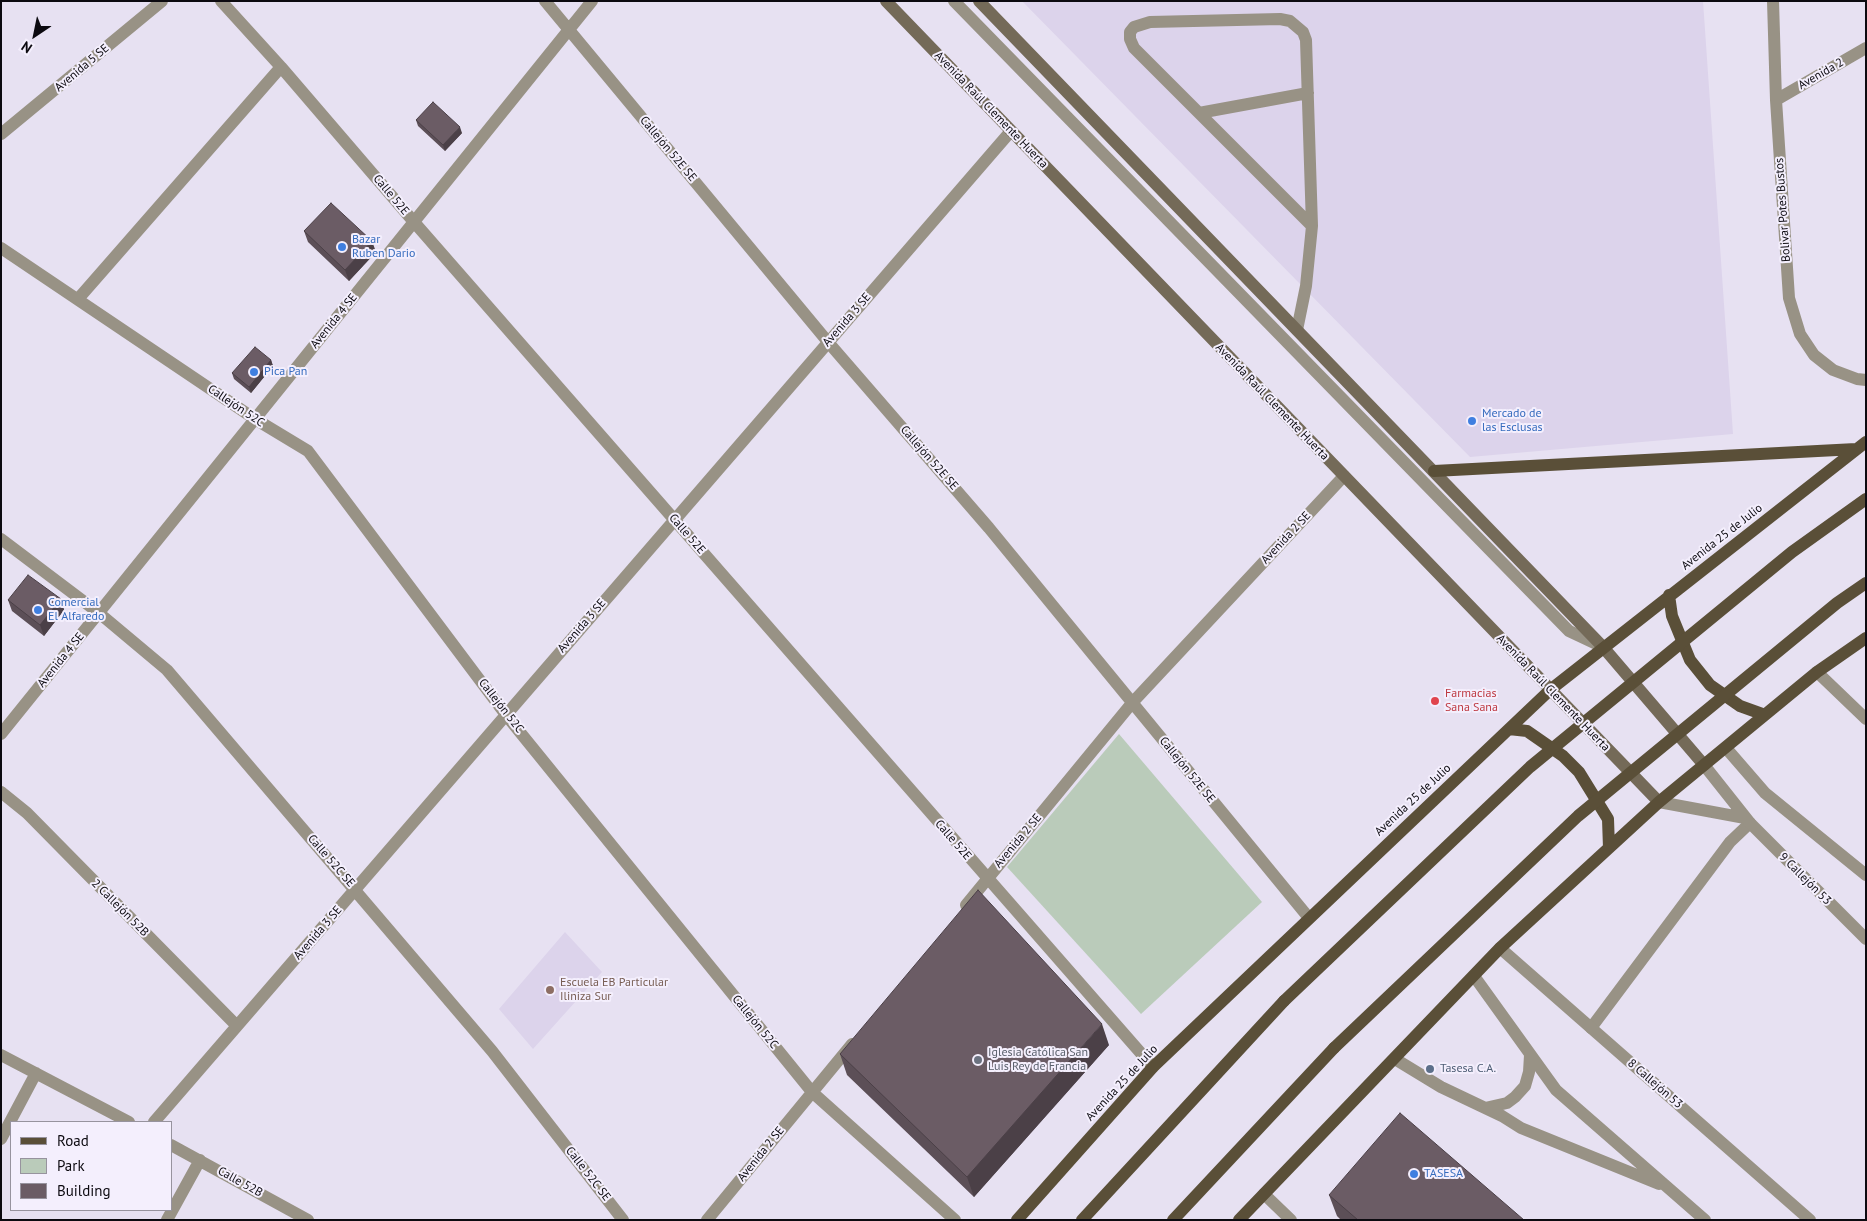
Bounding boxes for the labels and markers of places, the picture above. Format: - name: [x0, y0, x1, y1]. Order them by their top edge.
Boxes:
- place label: Bazar Ruben Dario: [352, 233, 415, 261]
- marker: Bazar Ruben Dario: [336, 241, 348, 253]
- place label: Pica Pan: [264, 365, 307, 379]
- marker: Pica Pan: [248, 366, 260, 378]
- place label: Mercado de las Esclusas: [1482, 407, 1543, 435]
- marker: Mercado de las Esclusas: [1466, 415, 1478, 427]
- place label: Comercial El Alfaredo: [48, 596, 105, 624]
- marker: Comercial El Alfaredo: [32, 604, 44, 616]
- place label: Farmacias Sana Sana: [1445, 687, 1498, 715]
- marker: Farmacias Sana Sana: [1429, 695, 1441, 707]
- place label: Escuela EB Particular Iliniza Sur: [560, 976, 668, 1004]
- marker: Escuela EB Particular Iliniza Sur: [544, 984, 556, 996]
- place label: Iglesia Católica San Luis Rey de Francia: [988, 1046, 1088, 1074]
- marker: Iglesia Católica San Luis Rey de Francia: [972, 1054, 984, 1066]
- place label: Tasesa C.A.: [1440, 1062, 1496, 1076]
- marker: Tasesa C.A.: [1424, 1063, 1436, 1075]
- place label: TASESA: [1424, 1167, 1463, 1181]
- marker: TASESA: [1408, 1168, 1420, 1180]

